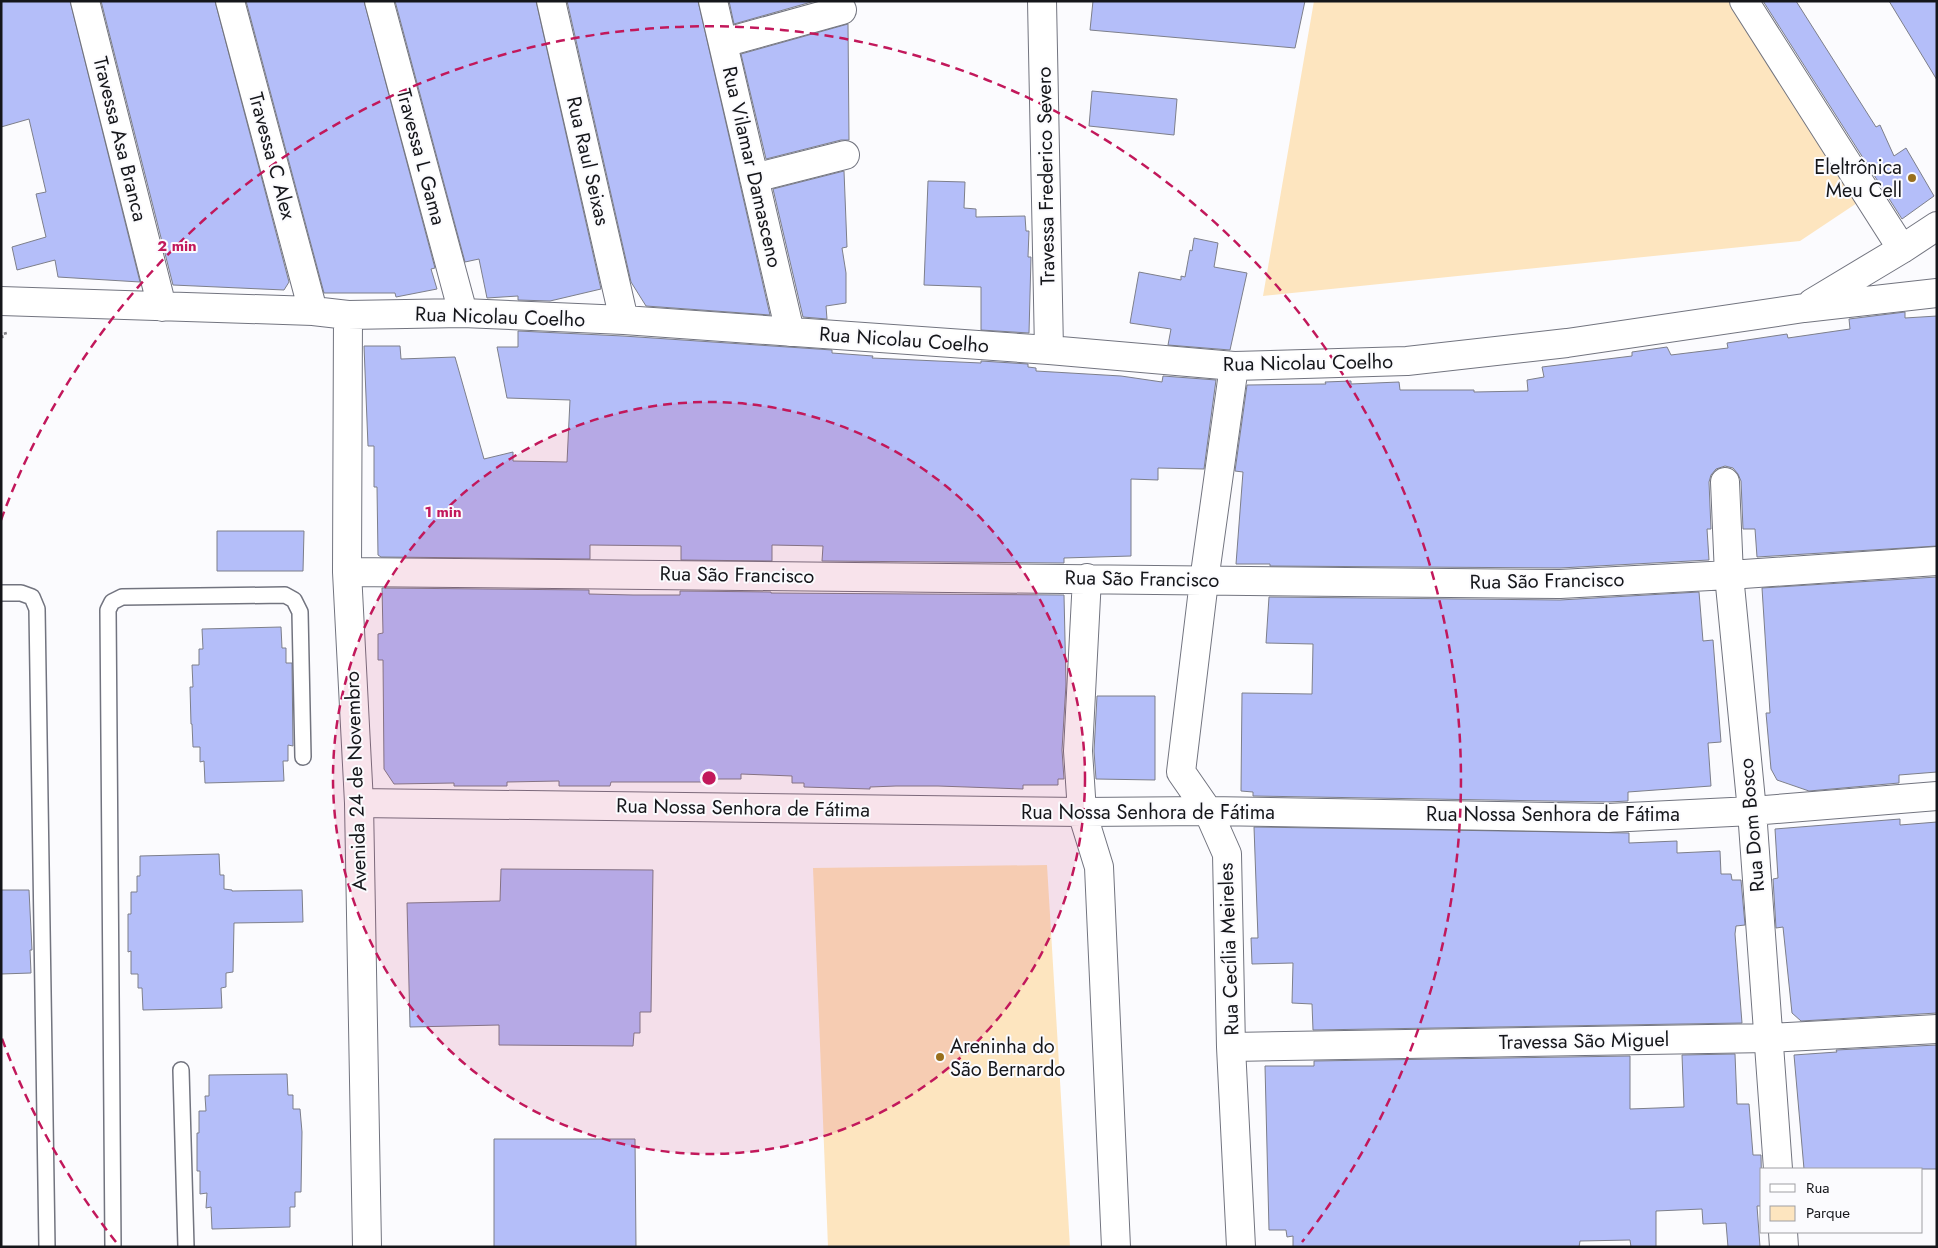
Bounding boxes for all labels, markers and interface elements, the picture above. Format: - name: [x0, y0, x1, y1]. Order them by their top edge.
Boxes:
- street label: Travessa Asa Branca: [86, 54, 154, 224]
- street label: Rua Vilamar Damasceno: [715, 63, 789, 271]
- street label: Travessa Frederico Severo: [1030, 66, 1062, 286]
- street label: Travessa L Gama: [389, 86, 453, 228]
- street label: Travessa C Alex: [241, 89, 303, 223]
- street label: Rua Raul Seixas: [559, 94, 617, 228]
- place label: Eleltrônica Meu Cell: [1814, 153, 1902, 205]
- marker: Eleltrônica Meu Cell: [1906, 172, 1918, 184]
- text: 2 min: [157, 235, 197, 257]
- street label: Rua Nicolau Coelho: [414, 300, 586, 334]
- street label: Rua Nicolau Coelho: [818, 320, 990, 360]
- street label: Rua Nicolau Coelho: [1223, 347, 1393, 379]
- text: 1 min: [424, 501, 462, 523]
- street label: Rua São Francisco: [659, 559, 815, 591]
- street label: Rua São Francisco: [1064, 563, 1220, 595]
- street label: Rua São Francisco: [1469, 565, 1625, 597]
- street label: Avenida 24 de Novembro: [338, 671, 374, 891]
- street label: Rua Dom Bosco: [1732, 757, 1772, 893]
- centre of rings: [700, 769, 718, 787]
- street label: Rua Nossa Senhora de Fátima: [616, 791, 870, 825]
- street label: Rua Nossa Senhora de Fátima: [1021, 798, 1275, 827]
- street label: Rua Nossa Senhora de Fátima: [1426, 800, 1680, 829]
- street label: Rua Cecília Meireles: [1211, 862, 1247, 1036]
- street label: Travessa São Miguel: [1499, 1025, 1669, 1057]
- place label: Areninha do São Bernardo: [950, 1032, 1065, 1084]
- marker: Areninha do São Bernardo: [934, 1051, 946, 1063]
- legend: [1760, 1168, 1923, 1233]
- text: Rua: [1806, 1177, 1830, 1199]
- text: Parque: [1806, 1202, 1850, 1224]

